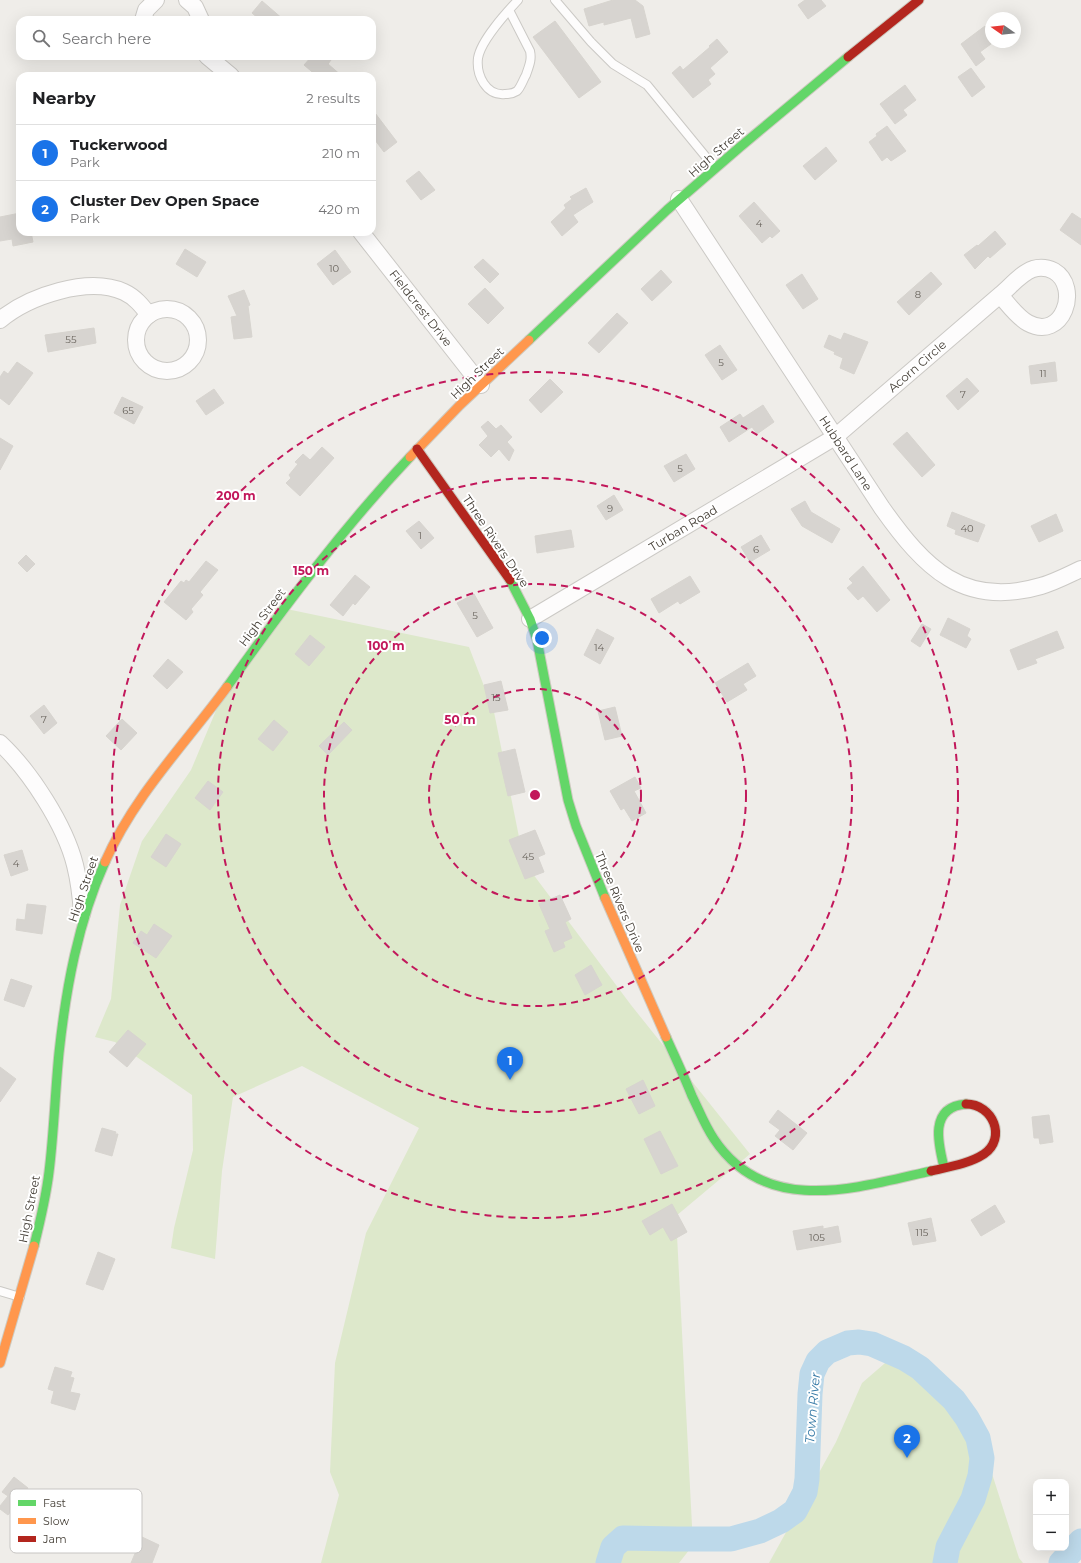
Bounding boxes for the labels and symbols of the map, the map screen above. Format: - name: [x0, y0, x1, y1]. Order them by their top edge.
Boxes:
- north arrow: [985, 12, 1021, 48]
- street label: High Street: [685, 124, 747, 180]
- house number: 4: [756, 217, 763, 230]
- house number: 10: [329, 262, 339, 275]
- street label: Fieldcrest Drive: [386, 267, 456, 349]
- house number: 8: [915, 288, 921, 301]
- house number: 55: [65, 333, 77, 346]
- street label: Acorn Circle: [885, 337, 949, 395]
- street label: High Street: [447, 344, 507, 402]
- house number: 5: [718, 356, 724, 369]
- house number: 11: [1039, 367, 1047, 380]
- house number: 7: [960, 388, 966, 401]
- house number: 65: [122, 404, 134, 417]
- street label: Hubbard Lane: [816, 413, 876, 493]
- house number: 5: [677, 462, 683, 475]
- text: 200 m: [216, 488, 256, 503]
- street label: Three Rivers Drive: [460, 492, 532, 590]
- house number: 9: [607, 502, 613, 515]
- street label: Turban Road: [646, 502, 720, 554]
- house number: 40: [960, 522, 974, 535]
- house number: 1: [418, 529, 422, 542]
- house number: 6: [753, 543, 759, 556]
- text: 150 m: [293, 563, 329, 578]
- street label: High Street: [235, 585, 289, 649]
- house number: 5: [472, 609, 478, 622]
- your location: [532, 628, 552, 648]
- text: 100 m: [368, 638, 404, 653]
- house number: 14: [594, 641, 604, 654]
- house number: 15: [491, 691, 501, 704]
- text: 50 m: [444, 712, 476, 727]
- house number: 7: [41, 713, 47, 726]
- centre of rings: [528, 788, 542, 802]
- street label: Three Rivers Drive: [592, 849, 648, 955]
- house number: 45: [522, 850, 534, 863]
- street label: High Street: [65, 854, 101, 924]
- house number: 4: [13, 857, 20, 870]
- pin: 1: [497, 1047, 523, 1080]
- street label: High Street: [15, 1174, 43, 1244]
- house number: 115: [916, 1226, 929, 1239]
- house number: 105: [809, 1231, 825, 1244]
- water label: Town River: [801, 1371, 823, 1444]
- pin: 2: [894, 1425, 920, 1458]
- legend: [10, 1489, 142, 1553]
- text: Fast: [43, 1496, 67, 1510]
- text: Slow: [43, 1514, 69, 1528]
- text: Jam: [42, 1532, 67, 1546]

